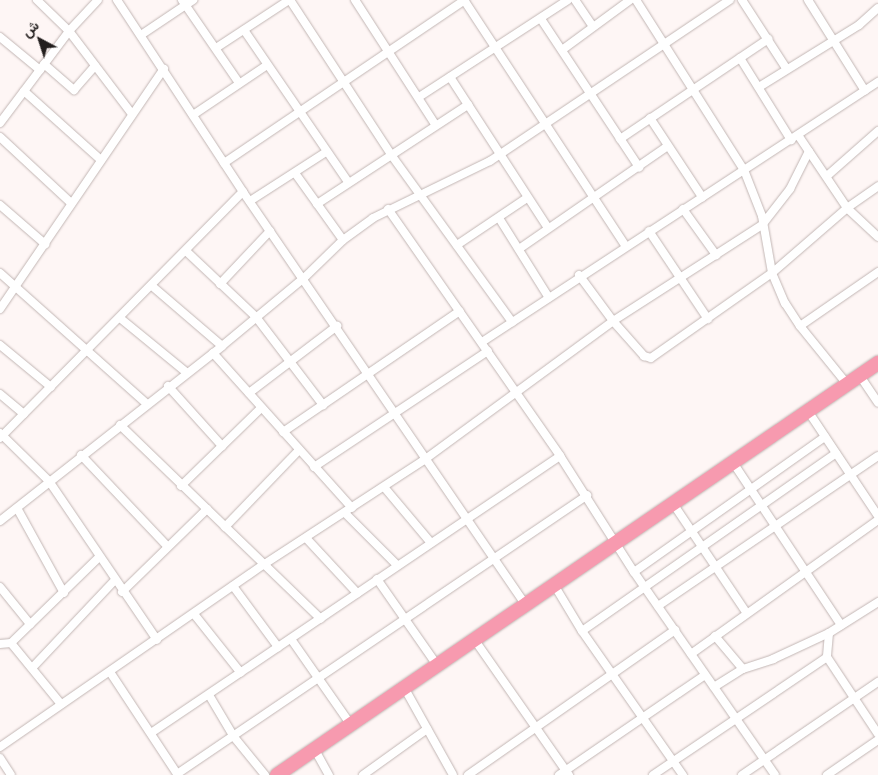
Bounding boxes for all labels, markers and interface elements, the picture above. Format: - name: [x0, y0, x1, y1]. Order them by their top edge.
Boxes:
- north arrow: [15, 15, 65, 65]
- text: ش: [18, 16, 43, 41]

